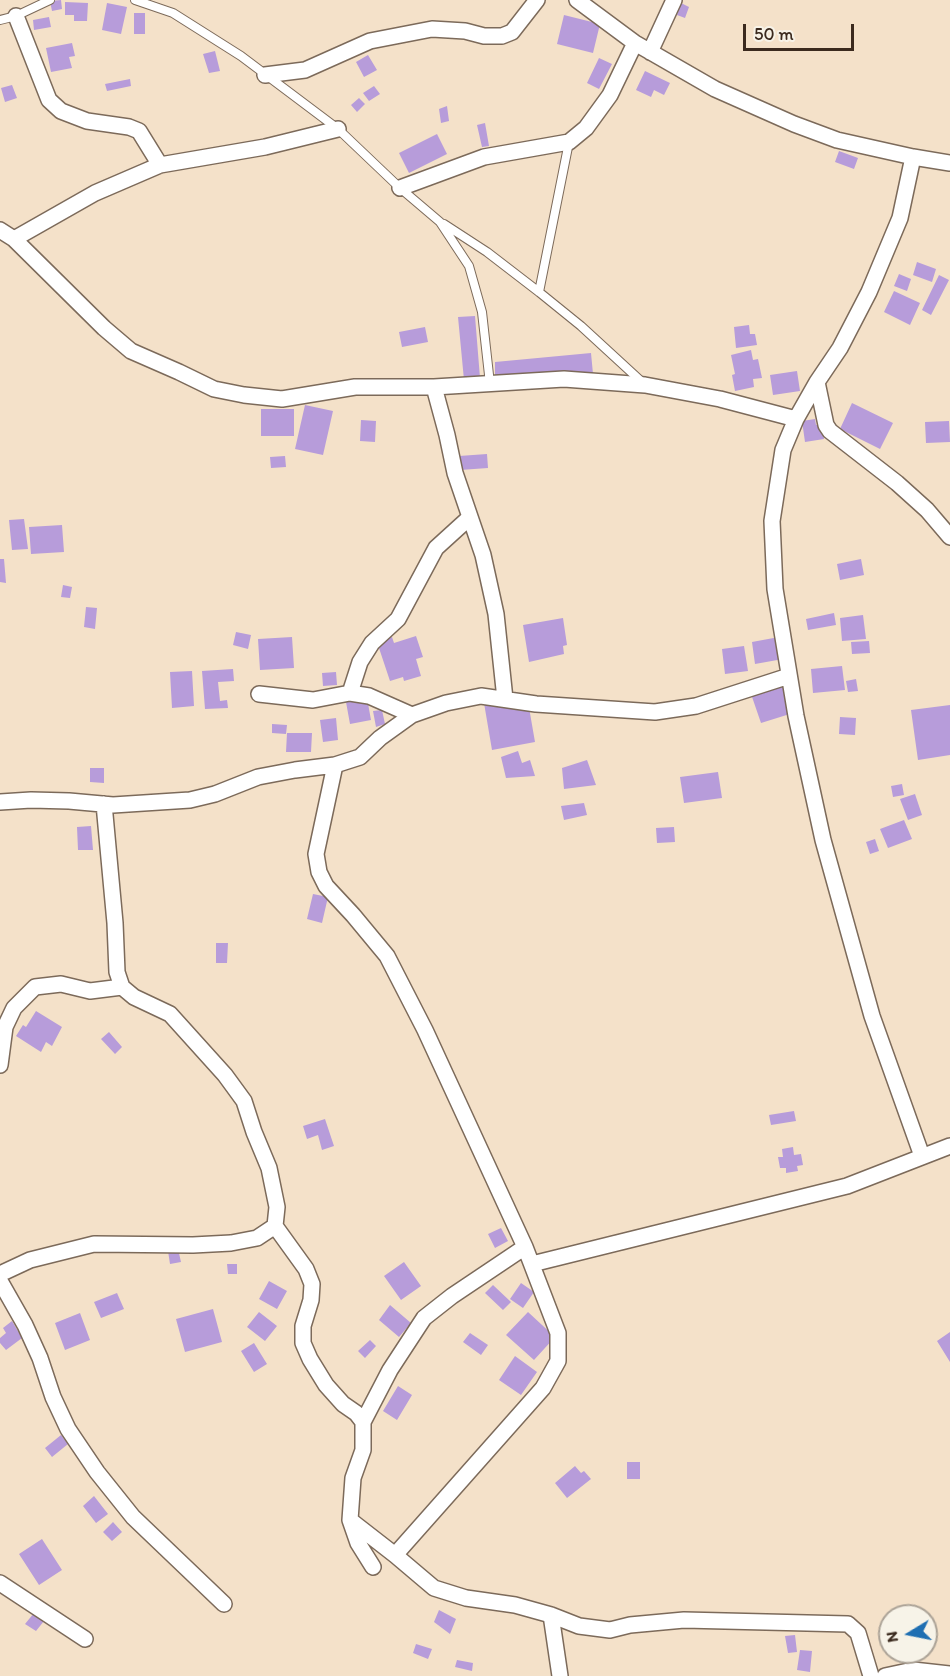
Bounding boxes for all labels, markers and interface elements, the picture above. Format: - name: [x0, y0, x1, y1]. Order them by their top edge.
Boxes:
- scale bar: [746, 12, 857, 50]
- text: 50 m: [754, 23, 794, 45]
- north arrow: [878, 1604, 938, 1664]
- text: N: [881, 1630, 902, 1644]

